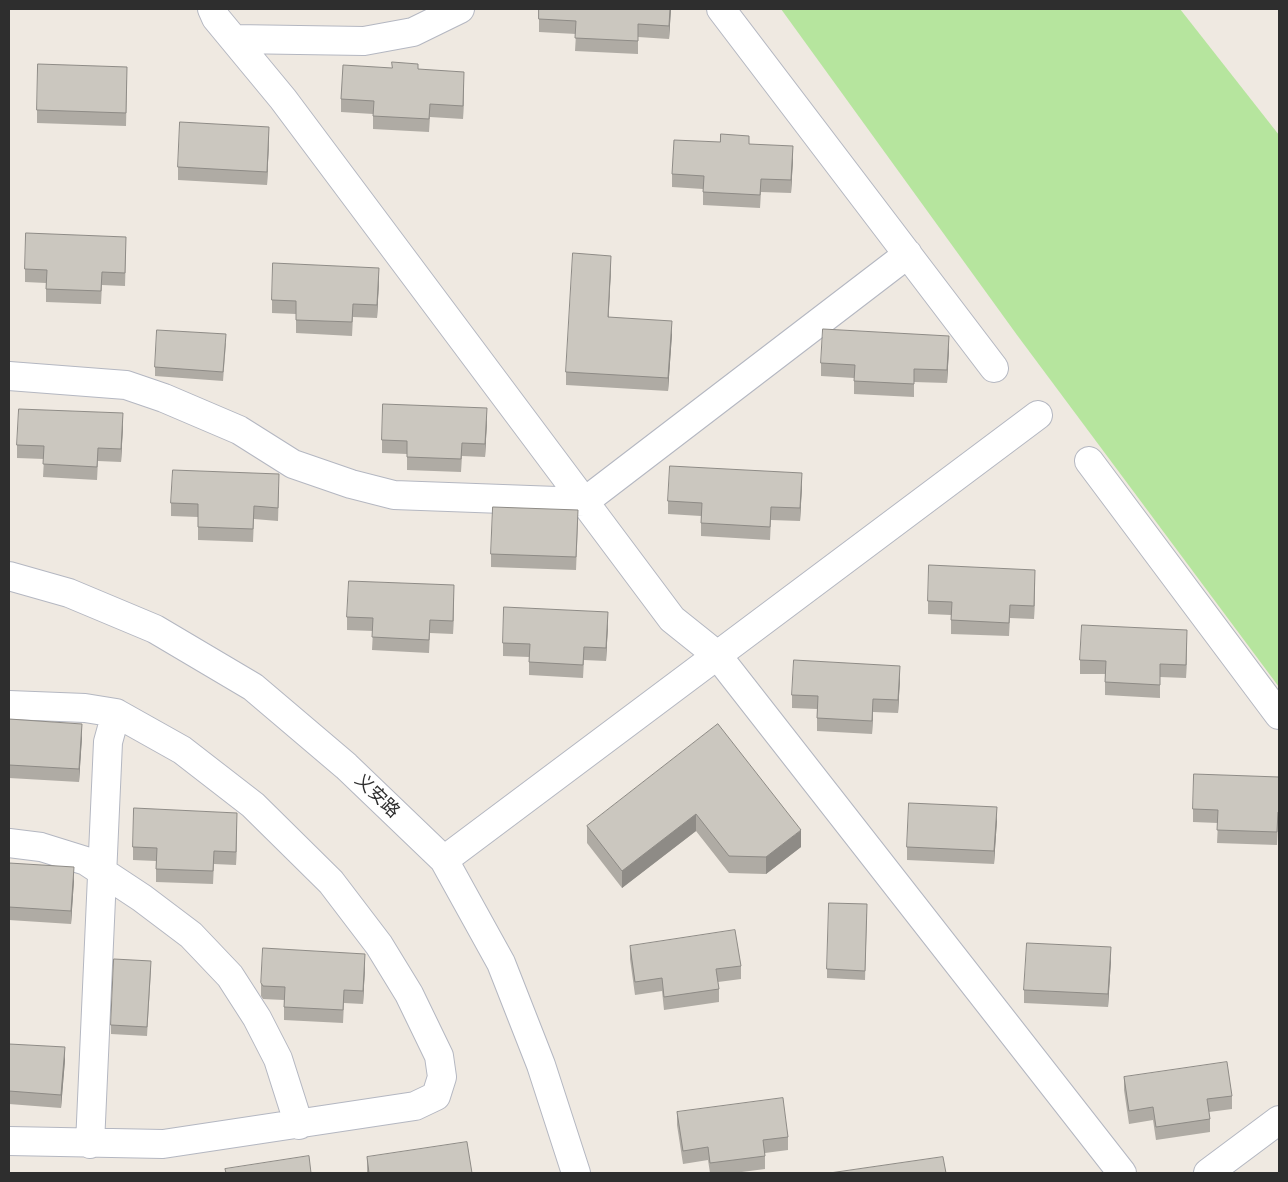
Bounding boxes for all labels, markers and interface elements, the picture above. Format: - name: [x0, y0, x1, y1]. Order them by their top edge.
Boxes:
- street label: 义安路: [350, 769, 404, 823]

